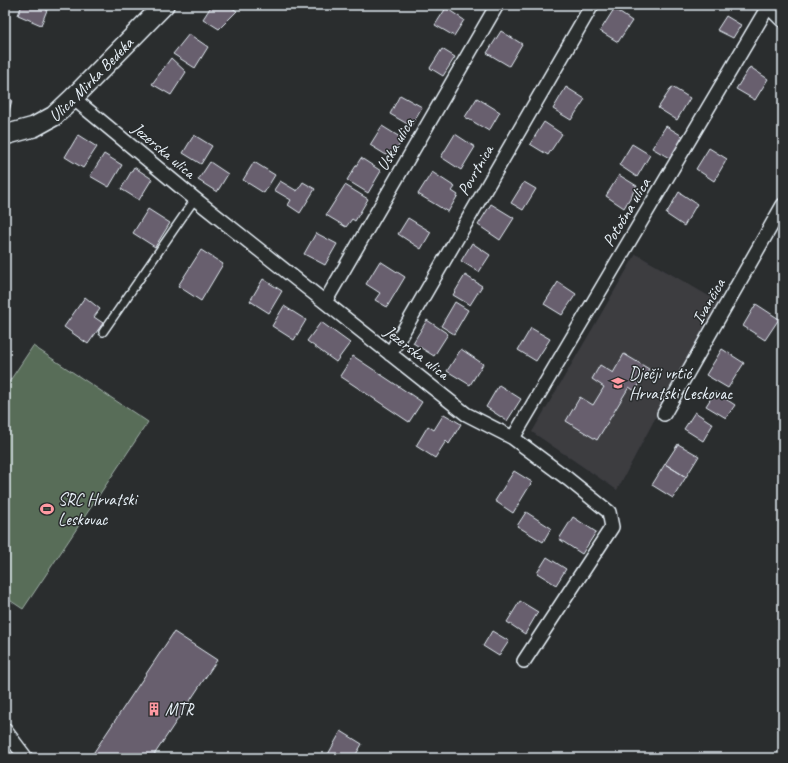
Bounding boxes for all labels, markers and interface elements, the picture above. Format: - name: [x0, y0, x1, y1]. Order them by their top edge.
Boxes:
- street label: Ulica Mirka Bedeka: [45, 32, 139, 126]
- street label: Uska ulica: [372, 113, 420, 174]
- street label: Jezerska ulica: [127, 117, 201, 184]
- street label: Povrtnica: [453, 140, 499, 199]
- street label: Potočna ulica: [598, 173, 656, 250]
- street label: Ivančica: [687, 274, 730, 328]
- street label: Jezerska ulica: [379, 320, 455, 385]
- place label: Dječji vrtić Hrvatski Leskovac: [629, 363, 733, 404]
- school or university icon: Dječji vrtić Hrvatski Leskovac: [610, 375, 626, 391]
- place label: SRC Hrvatski Leskovac: [58, 489, 138, 530]
- sports icon: SRC Hrvatski Leskovac: [39, 501, 55, 517]
- place label: MTR: [165, 699, 195, 720]
- building icon: MTR: [146, 701, 162, 717]

